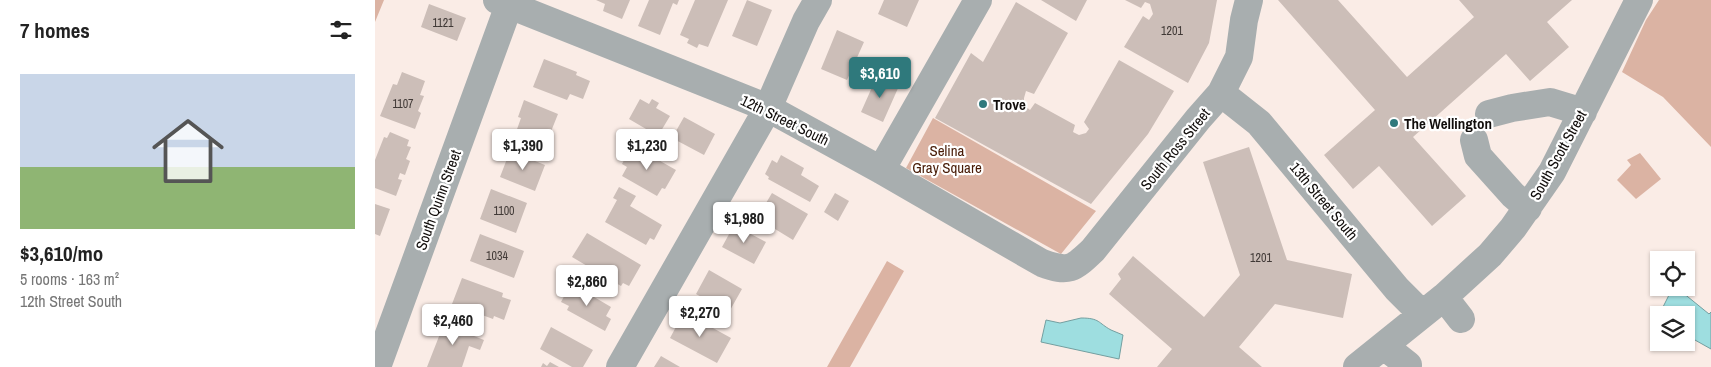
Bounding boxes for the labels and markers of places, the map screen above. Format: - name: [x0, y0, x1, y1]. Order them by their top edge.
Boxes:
- pin: $3,610: [839, 56, 921, 99]
- place label: Trove: [993, 94, 1026, 115]
- marker: Trove: [977, 98, 989, 110]
- place label: The Wellington: [1404, 113, 1492, 134]
- marker: The Wellington: [1388, 117, 1400, 129]
- pin: $1,390: [482, 128, 564, 171]
- pin: $1,230: [606, 128, 688, 171]
- pin: $1,980: [703, 202, 785, 244]
- pin: $2,860: [546, 264, 628, 307]
- pin: $2,270: [659, 296, 741, 338]
- pin: $2,460: [412, 304, 494, 346]

